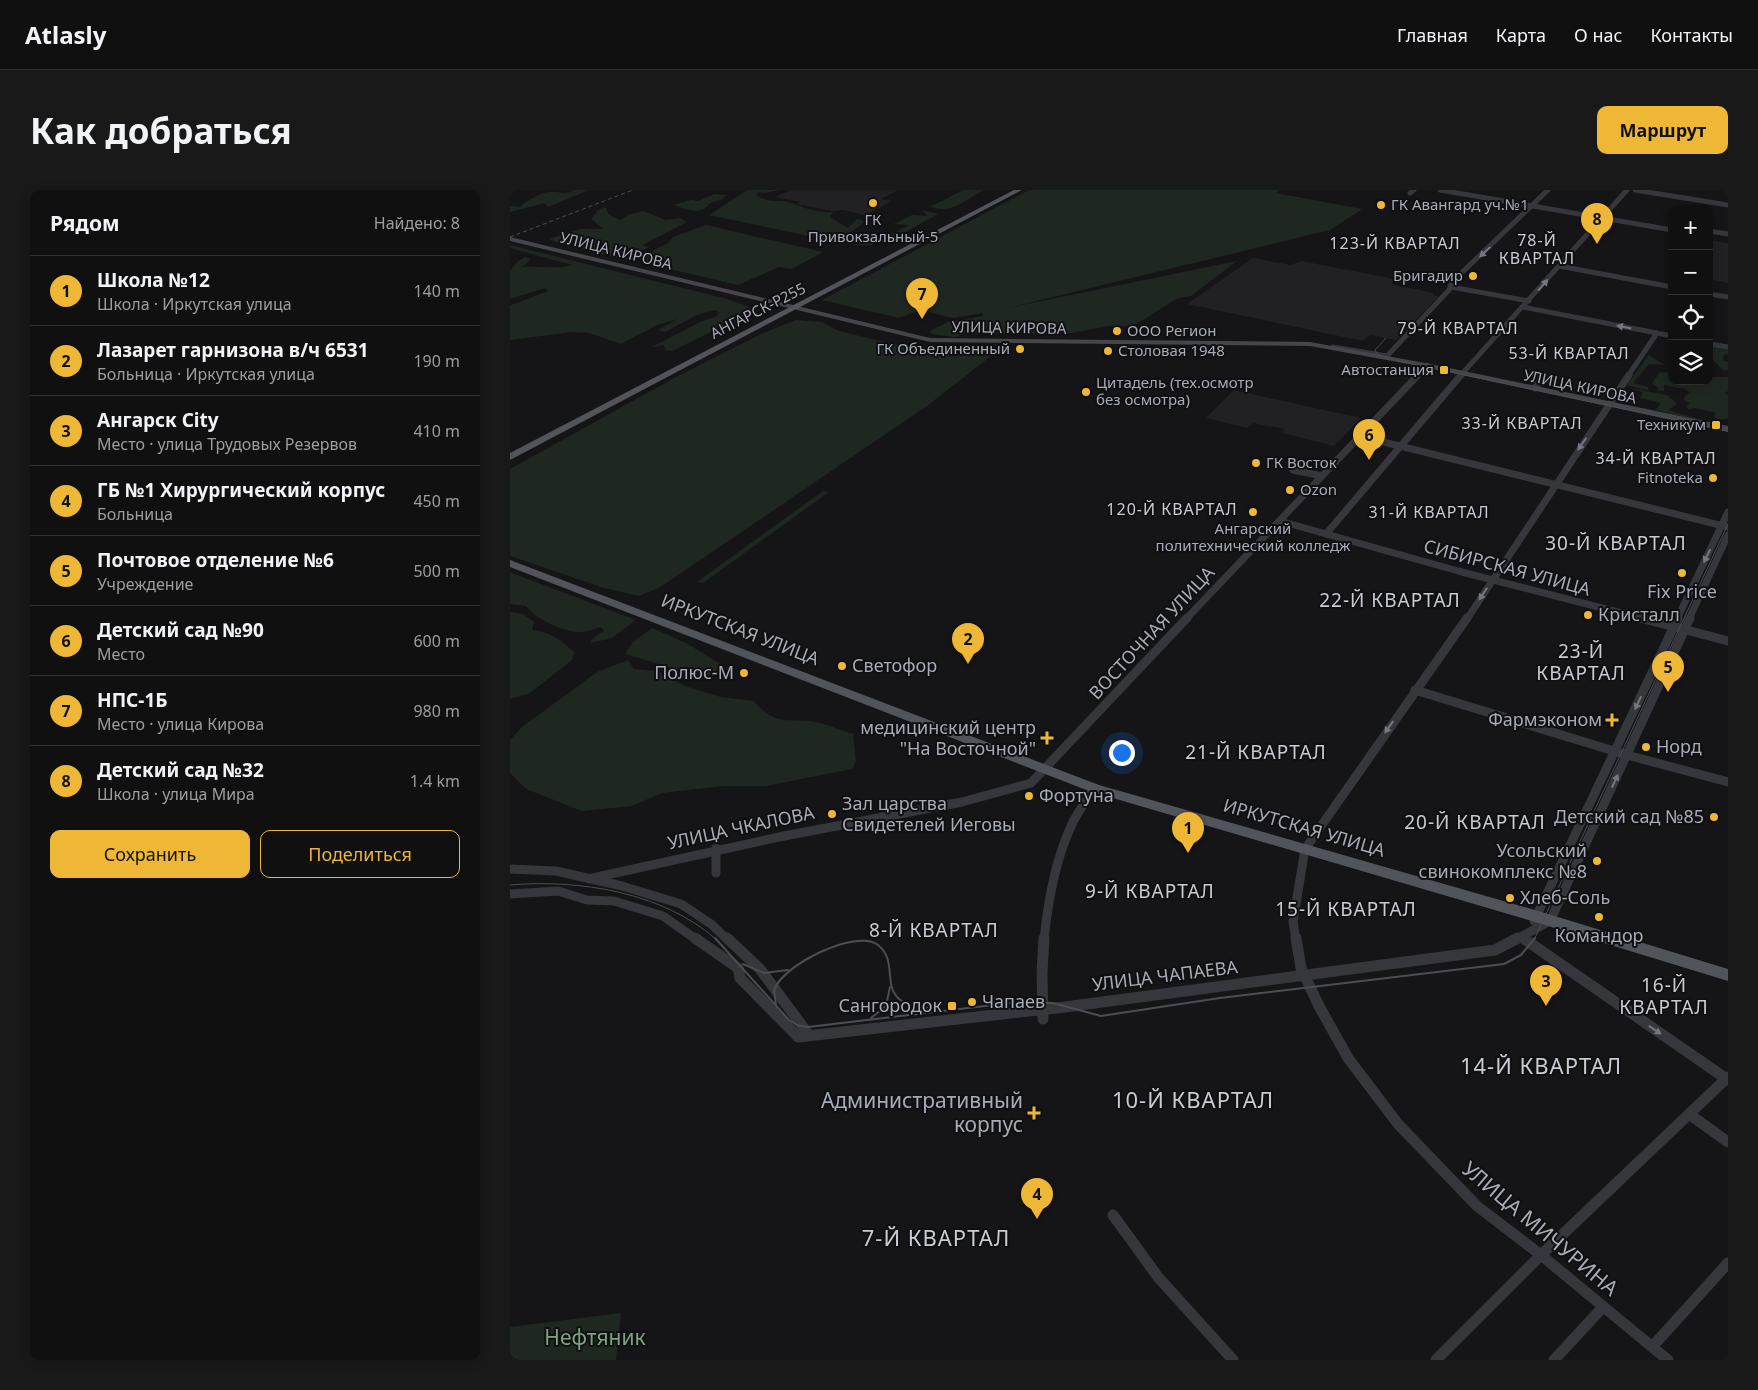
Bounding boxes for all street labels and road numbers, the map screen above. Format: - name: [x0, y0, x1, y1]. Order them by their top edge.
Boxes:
- street label: УЛИЦА КИРОВА: [558, 226, 675, 274]
- street label: АНГАРСК-Р255: [706, 277, 809, 343]
- street label: УЛИЦА КИРОВА: [951, 316, 1067, 338]
- street label: УЛИЦА КИРОВА: [1522, 364, 1639, 408]
- street label: СИБИРСКАЯ УЛИЦА: [1421, 533, 1594, 601]
- street label: ВОСТОЧНАЯ УЛИЦА: [1083, 560, 1220, 704]
- street label: ИРКУТСКАЯ УЛИЦА: [658, 588, 823, 670]
- street label: ИРКУТСКАЯ УЛИЦА: [1221, 792, 1389, 862]
- street label: УЛИЦА ЧКАЛОВА: [665, 800, 817, 854]
- street label: УЛИЦА ЧАПАЕВА: [1091, 954, 1240, 996]
- street label: УЛИЦА МИЧУРИНА: [1457, 1155, 1625, 1302]

